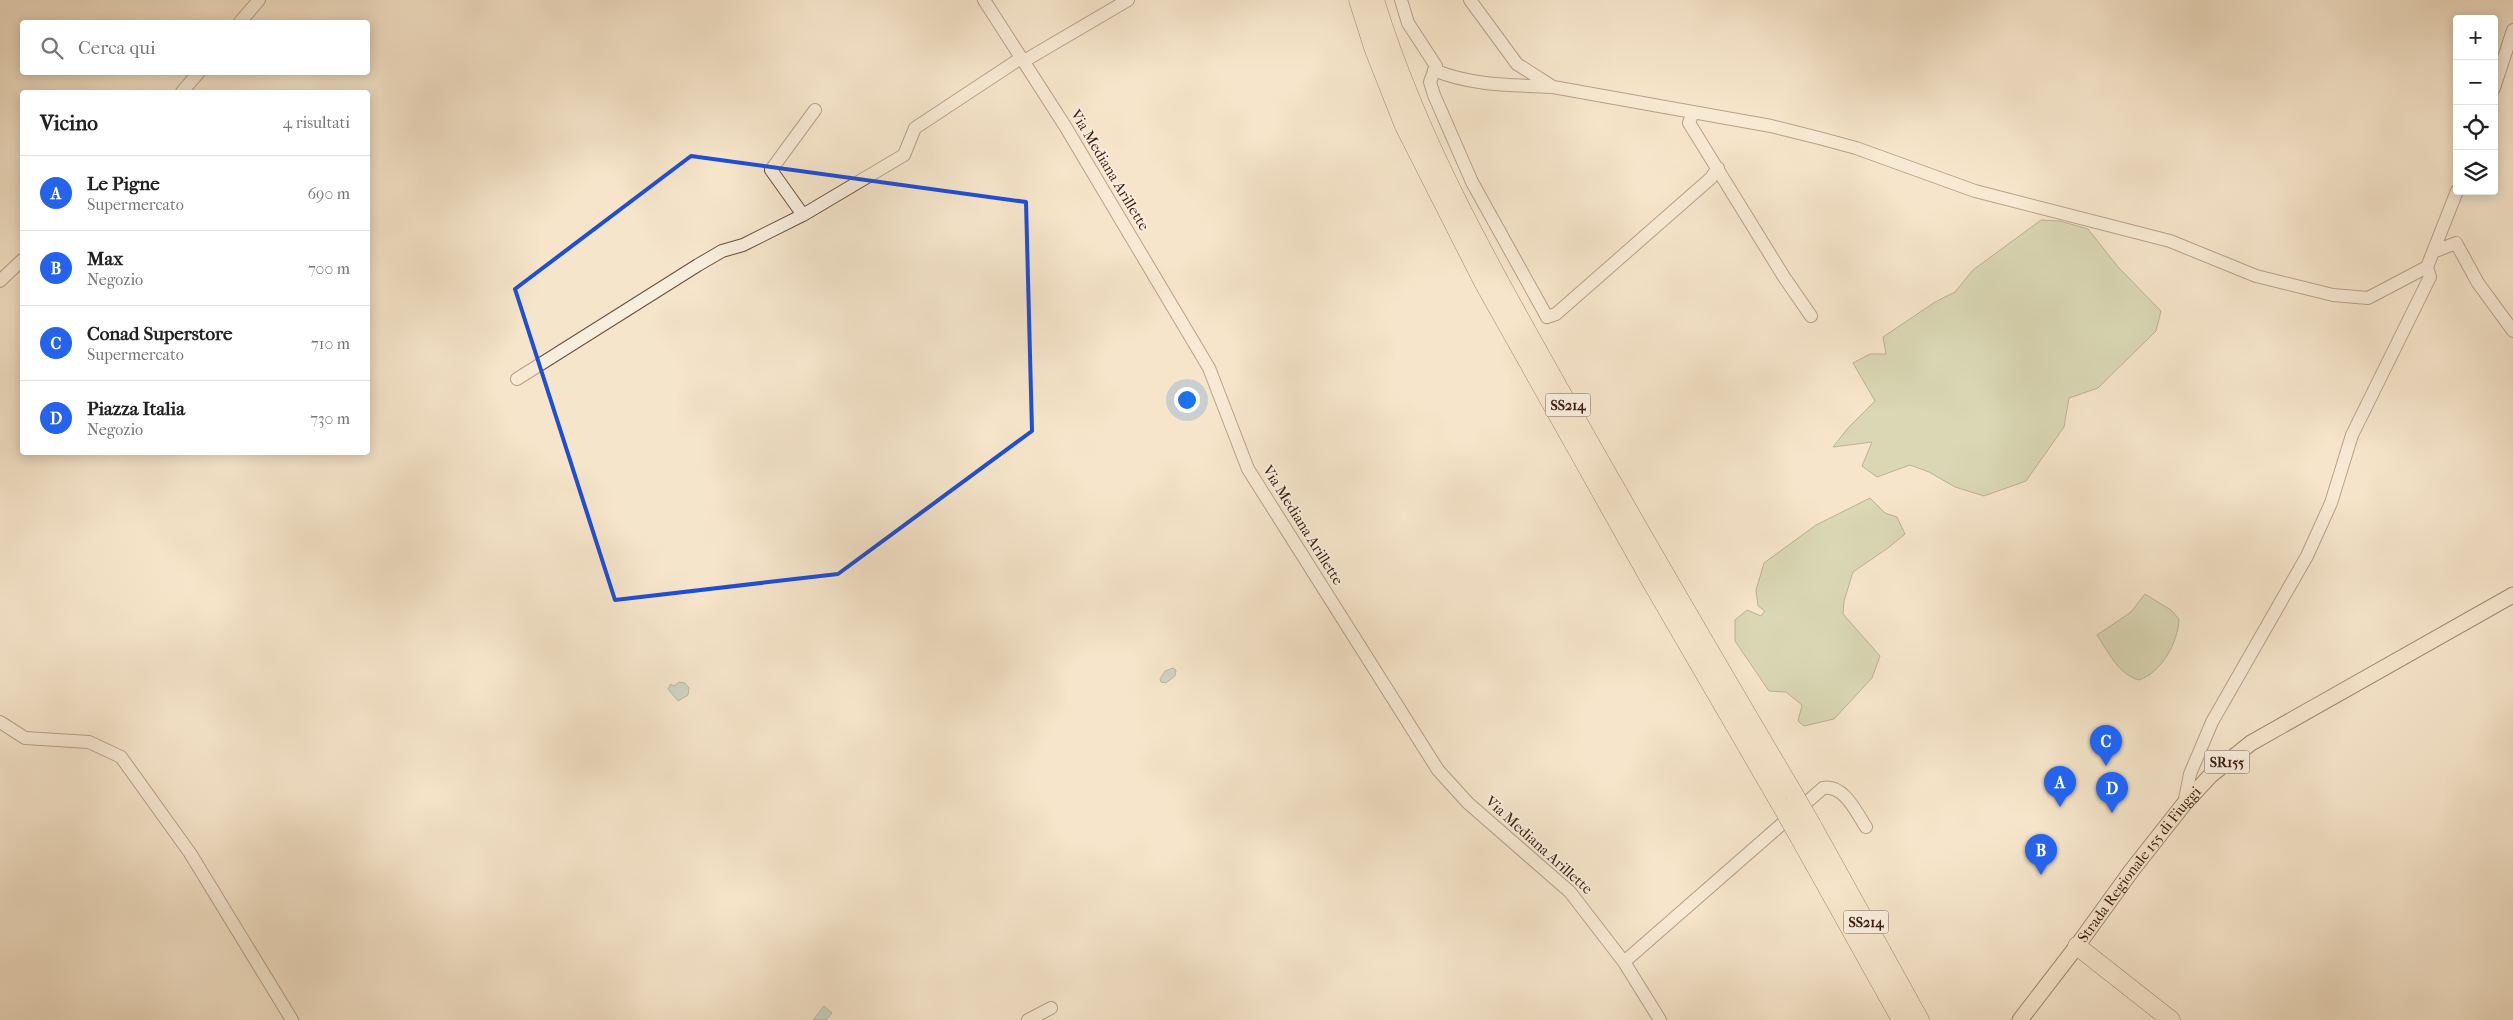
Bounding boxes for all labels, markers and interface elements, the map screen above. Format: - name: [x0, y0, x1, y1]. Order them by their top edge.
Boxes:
- map controls: [2453, 15, 2498, 195]
- button: +: [2453, 15, 2498, 60]
- search box: [20, 20, 370, 75]
- icon: search: [38, 34, 66, 62]
- text: Cerca qui: [78, 37, 156, 59]
- button: −: [2453, 60, 2498, 105]
- street label: Via Mediana Arillette: [1066, 105, 1154, 234]
- button: locate: [2453, 105, 2498, 150]
- text: Vicino: [40, 111, 98, 135]
- text: 4 risultati: [283, 113, 350, 132]
- button: layers: [2453, 150, 2498, 195]
- text: Le Pigne: [87, 173, 160, 195]
- text: A: [51, 184, 61, 203]
- text: 690 m: [307, 184, 350, 203]
- text: Supermercato: [87, 195, 184, 214]
- text: Max: [87, 248, 123, 270]
- text: B: [51, 259, 61, 278]
- text: 700 m: [308, 259, 350, 278]
- text: Negozio: [87, 270, 143, 289]
- text: Conad Superstore: [87, 323, 232, 345]
- text: C: [51, 334, 61, 353]
- text: 710 m: [311, 334, 350, 353]
- text: Supermercato: [87, 345, 184, 364]
- your location: [1174, 387, 1200, 413]
- road number: SS214: [1546, 394, 1590, 416]
- text: Piazza Italia: [87, 398, 185, 420]
- text: D: [50, 409, 62, 428]
- text: 730 m: [310, 409, 350, 428]
- text: Negozio: [87, 420, 143, 439]
- street label: Via Mediana Arillette: [1258, 461, 1347, 589]
- pin: C: [2090, 725, 2122, 766]
- road number: SR155: [2204, 750, 2250, 774]
- pin: A: [2044, 766, 2076, 807]
- pin: D: [2096, 772, 2128, 813]
- street label: Strada Regionale 155 di Fiuggi: [2074, 782, 2205, 946]
- street label: Via Mediana Arillette: [1481, 791, 1597, 898]
- pin: B: [2025, 834, 2057, 875]
- road number: SS214: [1844, 910, 1888, 934]

